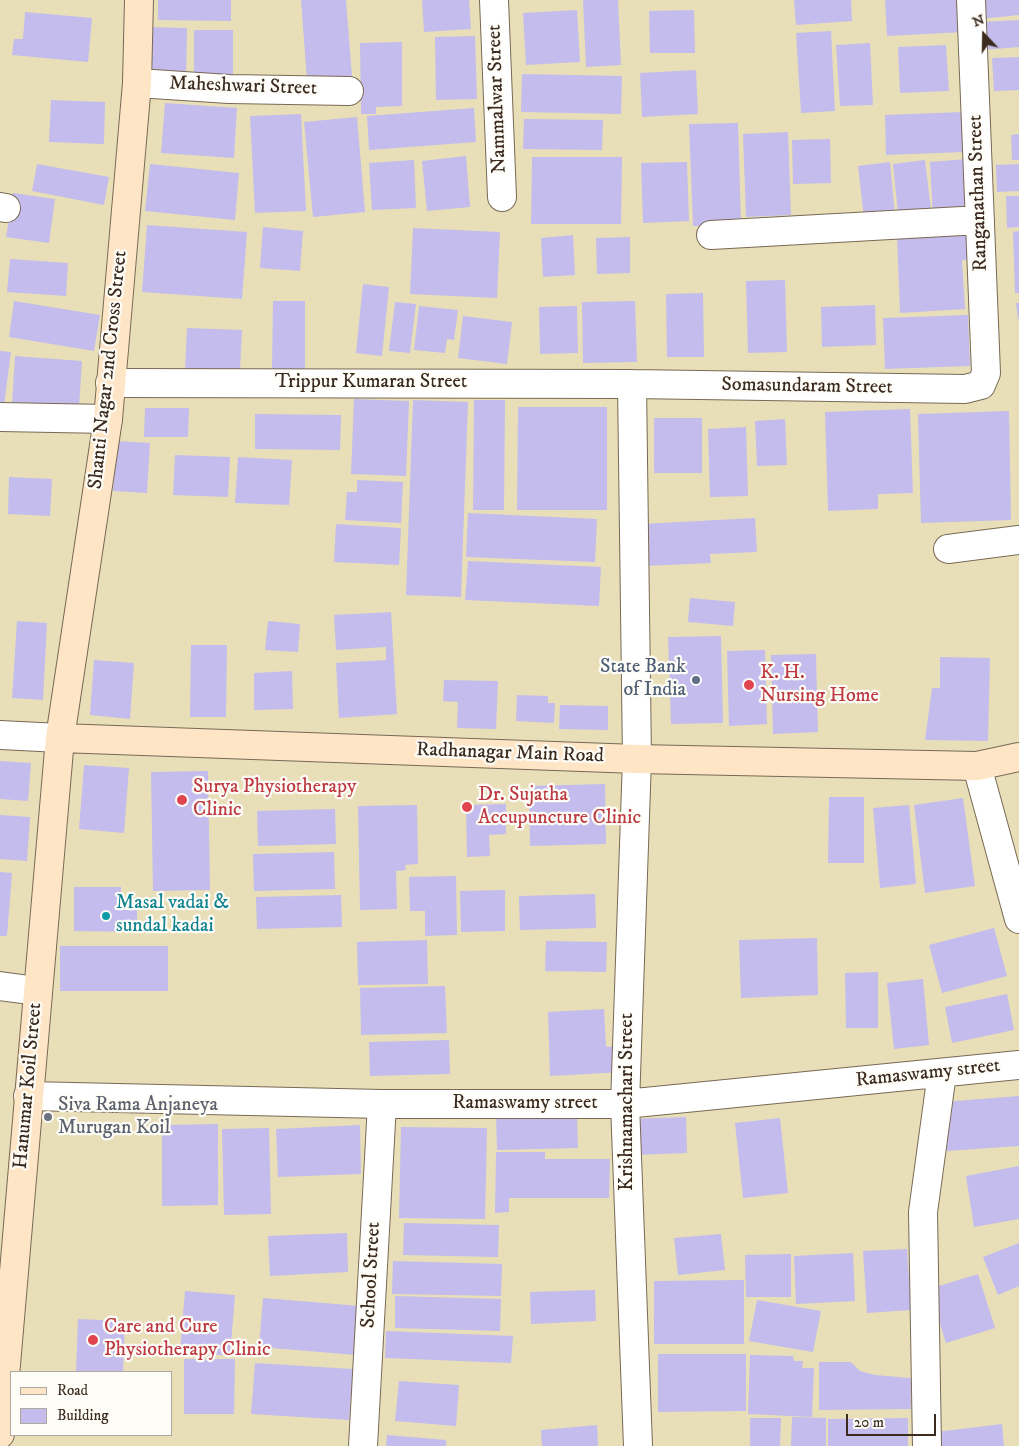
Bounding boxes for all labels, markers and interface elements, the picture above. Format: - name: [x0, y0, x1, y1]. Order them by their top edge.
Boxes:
- north arrow: [959, 10, 1009, 60]
- text: N: [970, 11, 987, 31]
- street label: Nammalwar Street: [483, 24, 513, 174]
- street label: Maheshwari Street: [169, 72, 317, 102]
- street label: Ranganathan Street: [964, 114, 994, 272]
- street label: Shanti Nagar 2nd Cross Street: [85, 249, 133, 491]
- street label: Trippur Kumaran Street: [275, 371, 467, 395]
- street label: Somasundaram Street: [721, 374, 893, 400]
- place label: State Bank of India: [600, 656, 686, 703]
- place label: K. H. Nursing Home: [760, 662, 879, 709]
- marker: State Bank of India: [690, 674, 702, 686]
- marker: K. H. Nursing Home: [742, 678, 756, 692]
- street label: Radhanagar Main Road: [416, 739, 604, 769]
- place label: Surya Physiotherapy Clinic: [193, 776, 356, 823]
- place label: Dr. Sujatha Accupuncture Clinic: [478, 784, 641, 831]
- marker: Surya Physiotherapy Clinic: [175, 793, 189, 807]
- marker: Dr. Sujatha Accupuncture Clinic: [460, 800, 474, 814]
- place label: Masal vadai & sundal kadai: [116, 892, 229, 939]
- marker: Masal vadai & sundal kadai: [100, 910, 112, 922]
- street label: Hanumar Koil Street: [10, 1002, 48, 1170]
- street label: Krishnamachari Street: [616, 1013, 640, 1191]
- street label: Ramaswamy street: [854, 1054, 1002, 1094]
- street label: Ramaswamy street: [452, 1092, 598, 1116]
- place label: Siva Rama Anjaneya Murugan Koil: [58, 1094, 218, 1141]
- marker: Siva Rama Anjaneya Murugan Koil: [42, 1111, 54, 1123]
- street label: School Street: [357, 1221, 387, 1329]
- place label: Care and Cure Physiotherapy Clinic: [104, 1316, 271, 1363]
- marker: Care and Cure Physiotherapy Clinic: [86, 1333, 100, 1347]
- legend: [10, 1371, 172, 1436]
- text: Road: [57, 1381, 88, 1400]
- scale bar: [849, 1404, 939, 1436]
- text: Building: [57, 1406, 109, 1425]
- text: 20 m: [854, 1413, 884, 1432]

